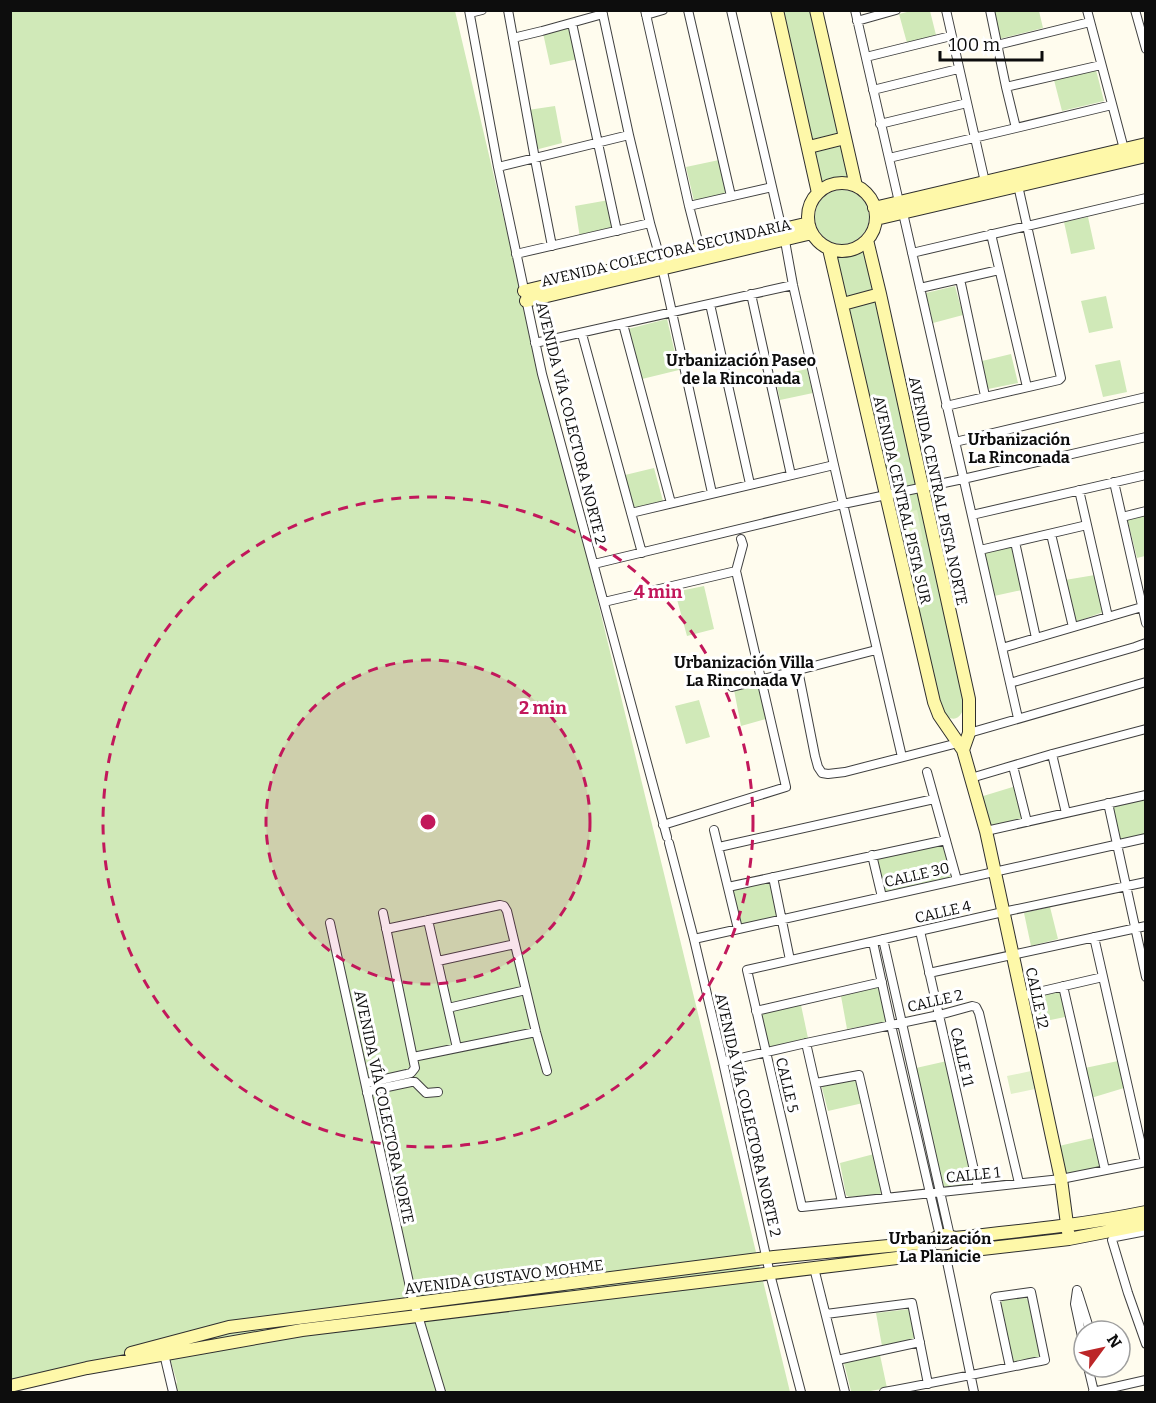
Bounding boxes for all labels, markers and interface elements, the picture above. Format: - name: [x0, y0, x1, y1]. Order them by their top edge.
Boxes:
- scale bar: [940, 24, 1042, 62]
- text: 100 m: [949, 34, 1000, 56]
- street label: AVENIDA COLECTORA SECUNDARIA: [539, 215, 793, 291]
- street label: AVENIDA VÍA COLECTORA NORTE 2: [532, 300, 610, 546]
- district label: Urbanización Paseo de la Rinconada: [666, 351, 816, 388]
- street label: AVENIDA CENTRAL PISTA NORTE: [905, 375, 971, 607]
- street label: AVENIDA CENTRAL PISTA SUR: [869, 394, 935, 606]
- district label: Urbanización La Rinconada: [968, 430, 1071, 467]
- text: 4 min: [634, 581, 683, 603]
- district label: Urbanización Villa La Rinconada V: [674, 653, 814, 690]
- text: 2 min: [519, 697, 567, 719]
- centre of rings: [418, 812, 438, 832]
- street label: CALLE 30: [883, 859, 951, 891]
- street label: CALLE 4: [913, 897, 973, 927]
- street label: CALLE 12: [1022, 966, 1052, 1030]
- street label: CALLE 2: [906, 986, 964, 1016]
- street label: AVENIDA VÍA COLECTORA NORTE: [350, 989, 418, 1225]
- street label: AVENIDA VÍA COLECTORA NORTE 2: [711, 991, 785, 1239]
- street label: CALLE 11: [946, 1026, 978, 1088]
- street label: CALLE 5: [772, 1056, 802, 1114]
- street label: CALLE 1: [945, 1163, 1001, 1187]
- district label: Urbanización La Planicie: [889, 1229, 992, 1266]
- street label: AVENIDA GUSTAVO MOHME: [403, 1256, 605, 1298]
- north arrow: [1072, 1319, 1132, 1379]
- text: N: [1103, 1331, 1125, 1351]

